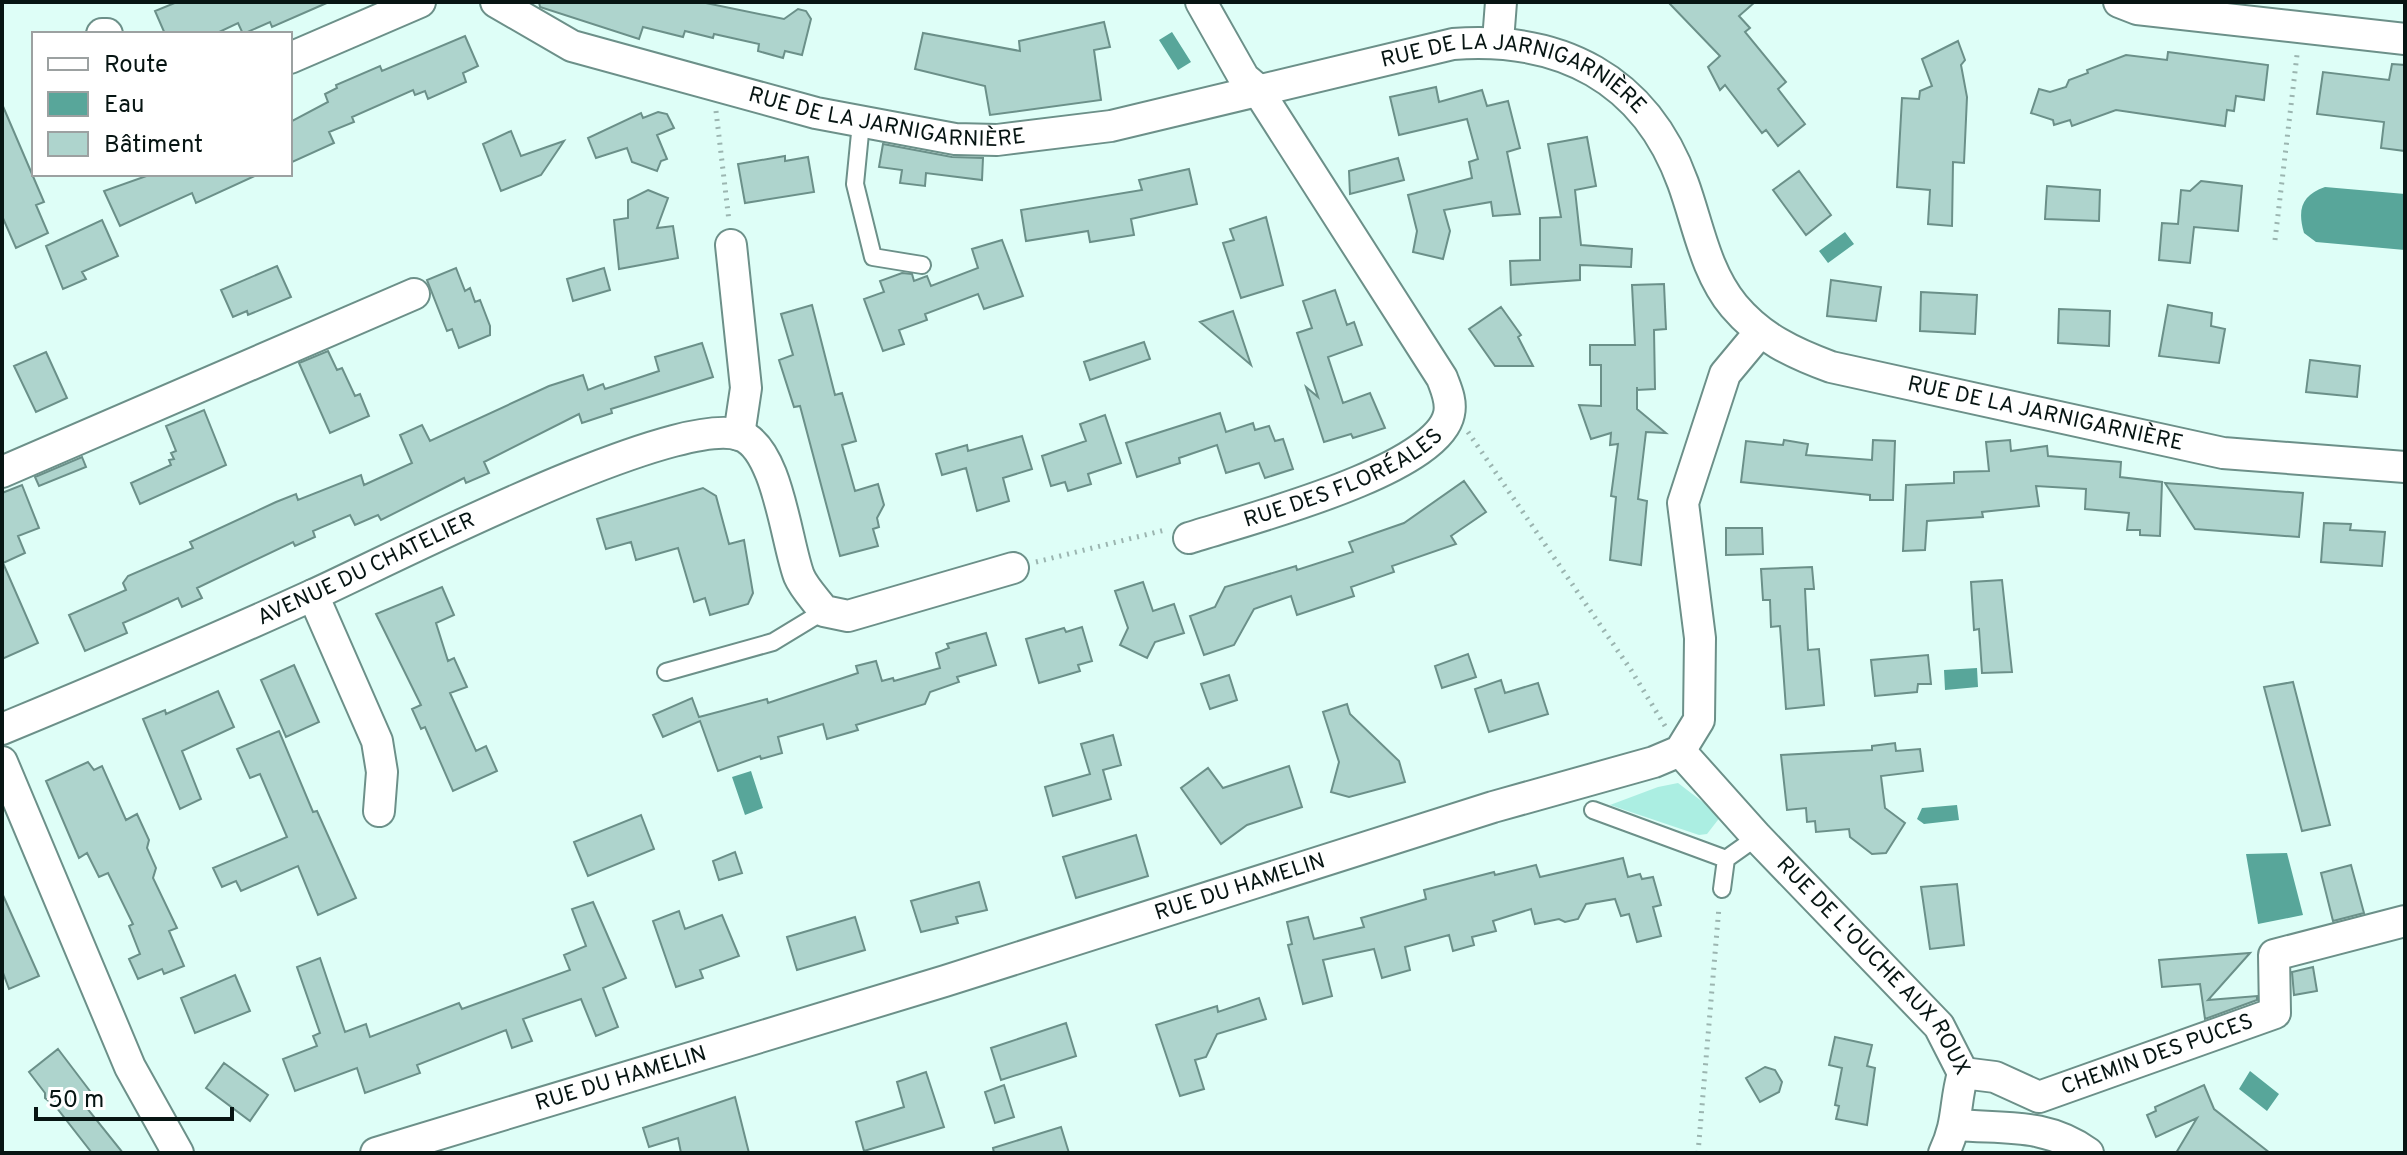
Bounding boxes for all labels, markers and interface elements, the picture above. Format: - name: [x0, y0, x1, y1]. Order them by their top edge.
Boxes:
- street label: RUE DE LA JARNIGARNIÈRE: [1378, 30, 1652, 120]
- legend: [32, 32, 292, 176]
- text: Route: [104, 51, 168, 81]
- street label: RUE DE LA JARNIGARNIÈRE: [745, 82, 1027, 154]
- text: Eau: [104, 91, 144, 121]
- text: Bâtiment: [104, 131, 203, 161]
- street label: RUE DE LA JARNIGARNIÈRE: [1905, 371, 2186, 457]
- street label: RUE DES FLORÉALES: [1241, 423, 1449, 534]
- street label: AVENUE DU CHATELIER: [253, 507, 480, 632]
- street label: RUE DU HAMELIN: [1151, 848, 1329, 927]
- street label: RUE DE L'OUCHE AUX ROUX: [1770, 852, 1975, 1080]
- street label: CHEMIN DES PUCES: [2057, 1008, 2257, 1102]
- street label: RUE DU HAMELIN: [532, 1040, 710, 1118]
- scale bar: [36, 1071, 232, 1121]
- text: 50 m: [48, 1086, 104, 1116]

